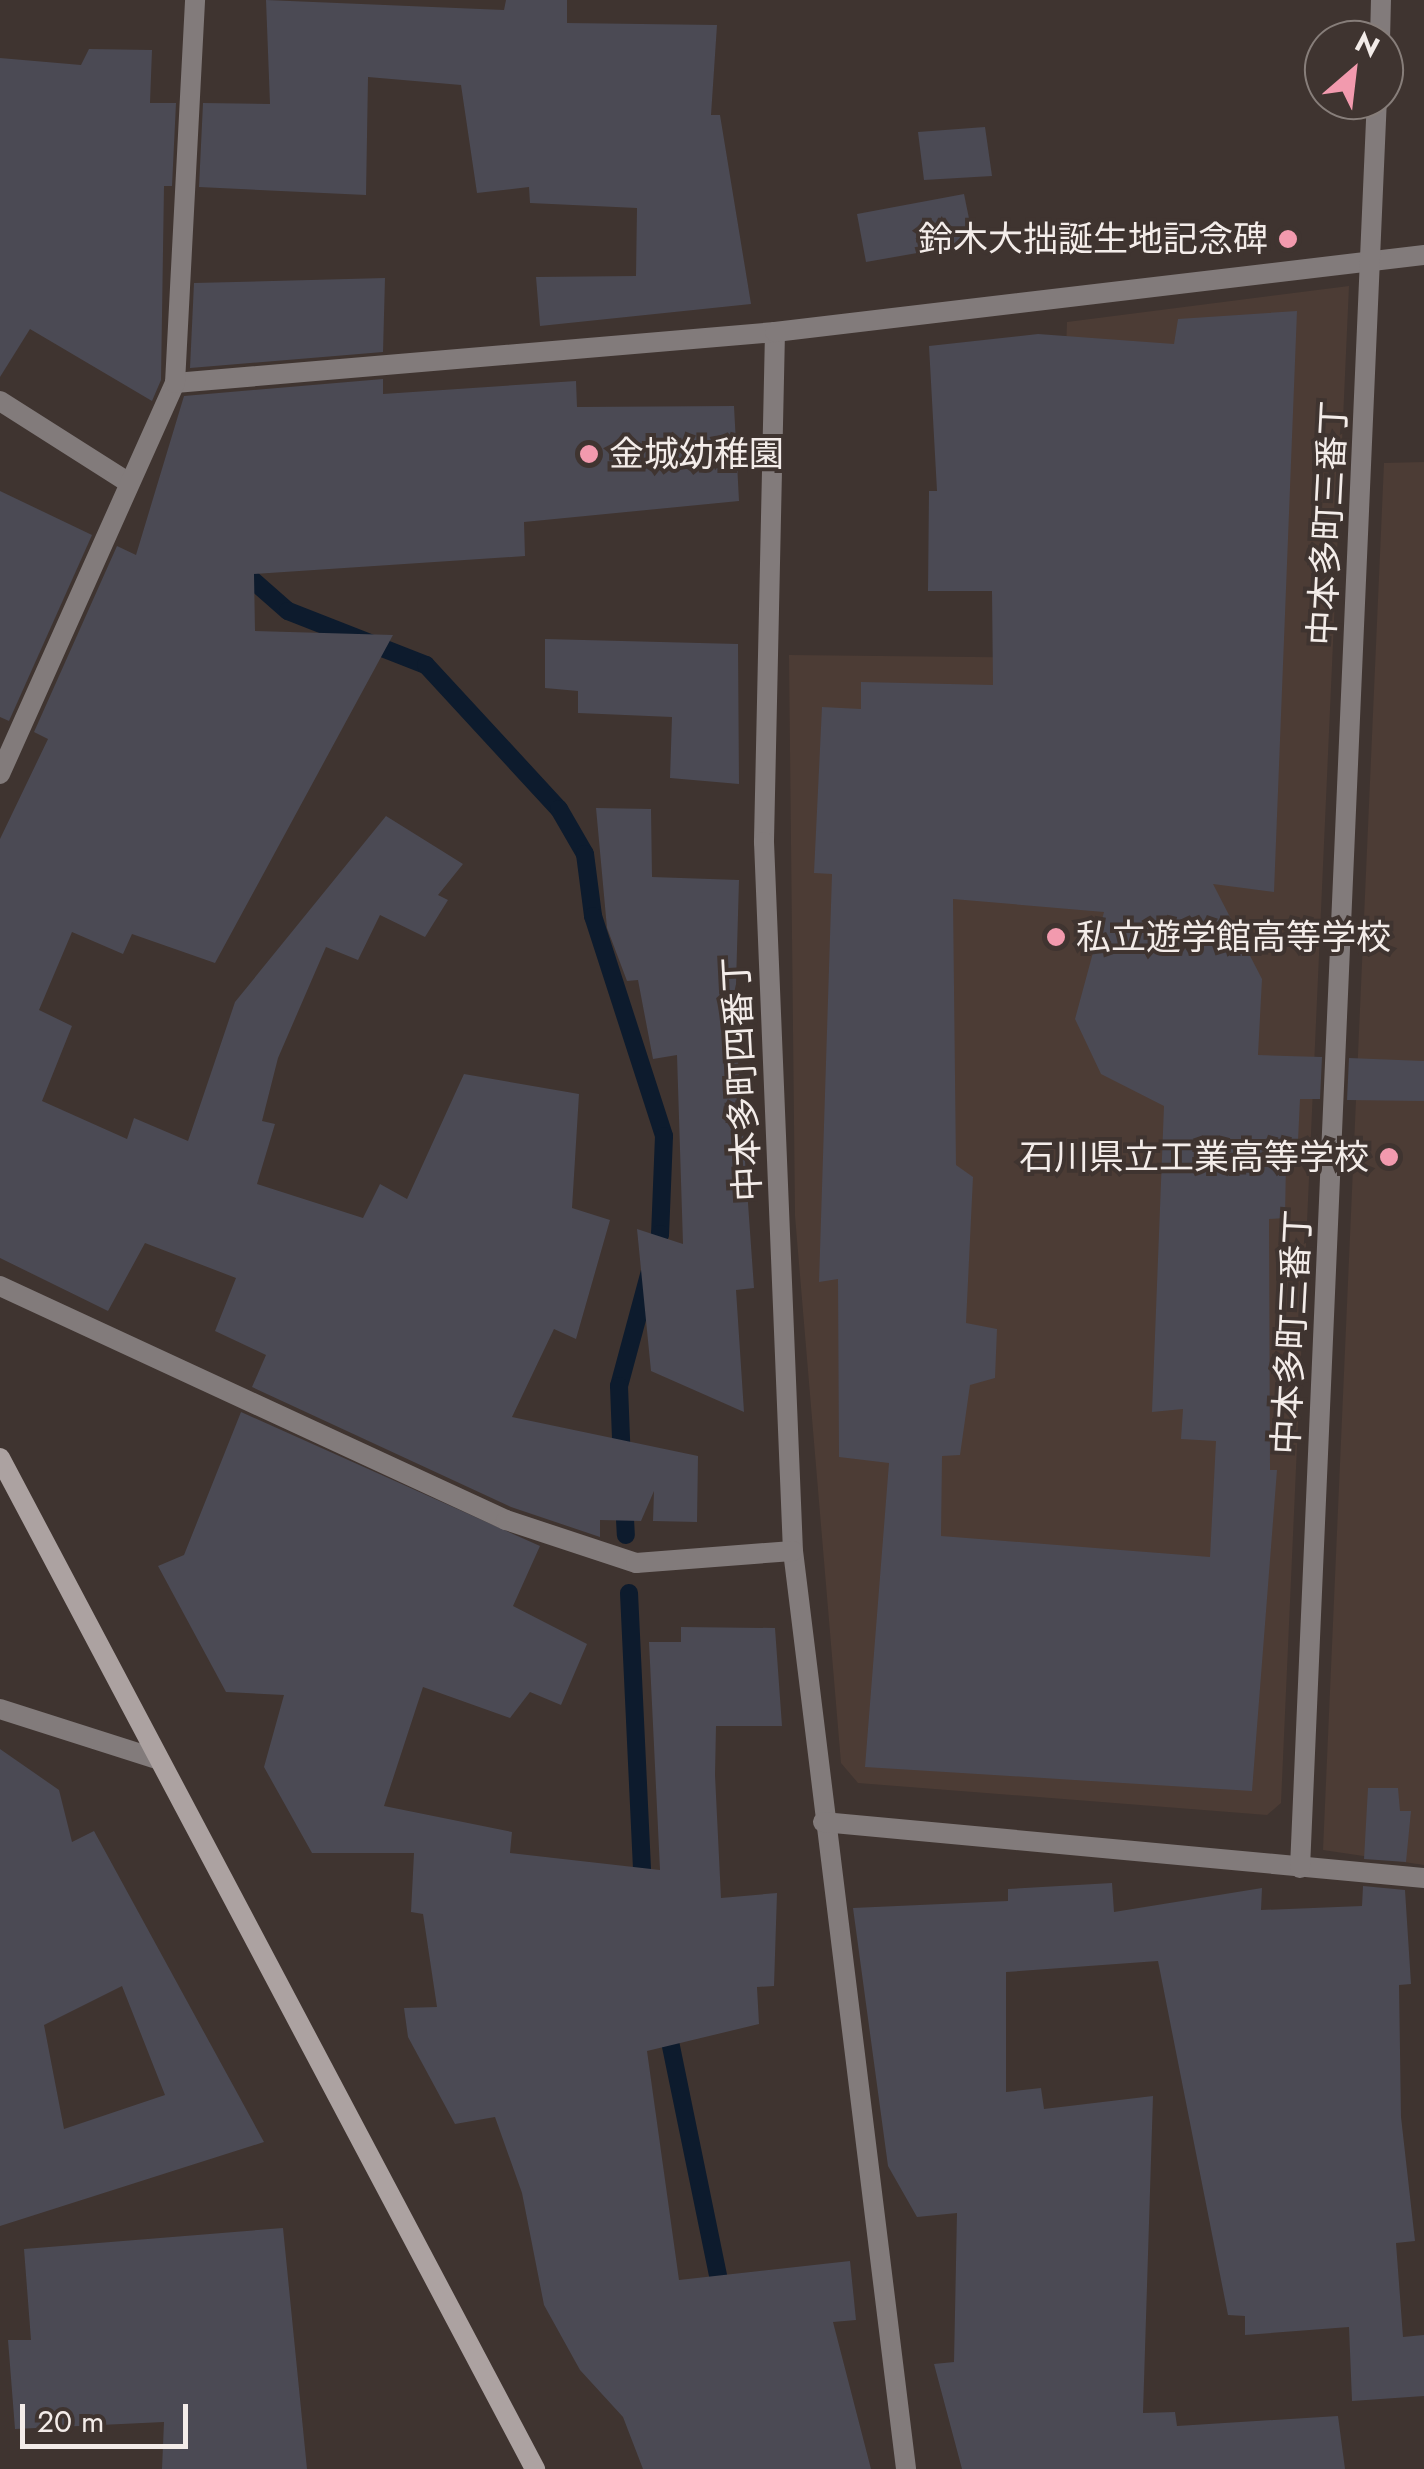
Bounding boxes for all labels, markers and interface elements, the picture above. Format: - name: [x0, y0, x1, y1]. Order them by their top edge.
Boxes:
- north arrow: [1304, 20, 1404, 120]
- text: N: [1348, 22, 1387, 68]
- place label: 鈴木大拙誕生地記念碑: [918, 218, 1268, 260]
- marker: 鈴木大拙誕生地記念碑: [1277, 228, 1299, 250]
- street label: 中本多町三番丁: [1301, 400, 1355, 646]
- place label: 金城幼稚園: [609, 433, 784, 475]
- marker: 金城幼稚園: [578, 443, 600, 465]
- place label: 私立遊学館高等学校: [1076, 916, 1391, 958]
- marker: 私立遊学館高等学校: [1045, 926, 1067, 948]
- street label: 中本多町四番丁: [715, 956, 769, 1202]
- place label: 石川県立工業高等学校: [1019, 1136, 1369, 1178]
- marker: 石川県立工業高等学校: [1378, 1146, 1400, 1168]
- street label: 中本多町三番丁: [1265, 1209, 1319, 1455]
- scale bar: [25, 2384, 192, 2446]
- text: 20 m: [37, 2400, 104, 2443]

